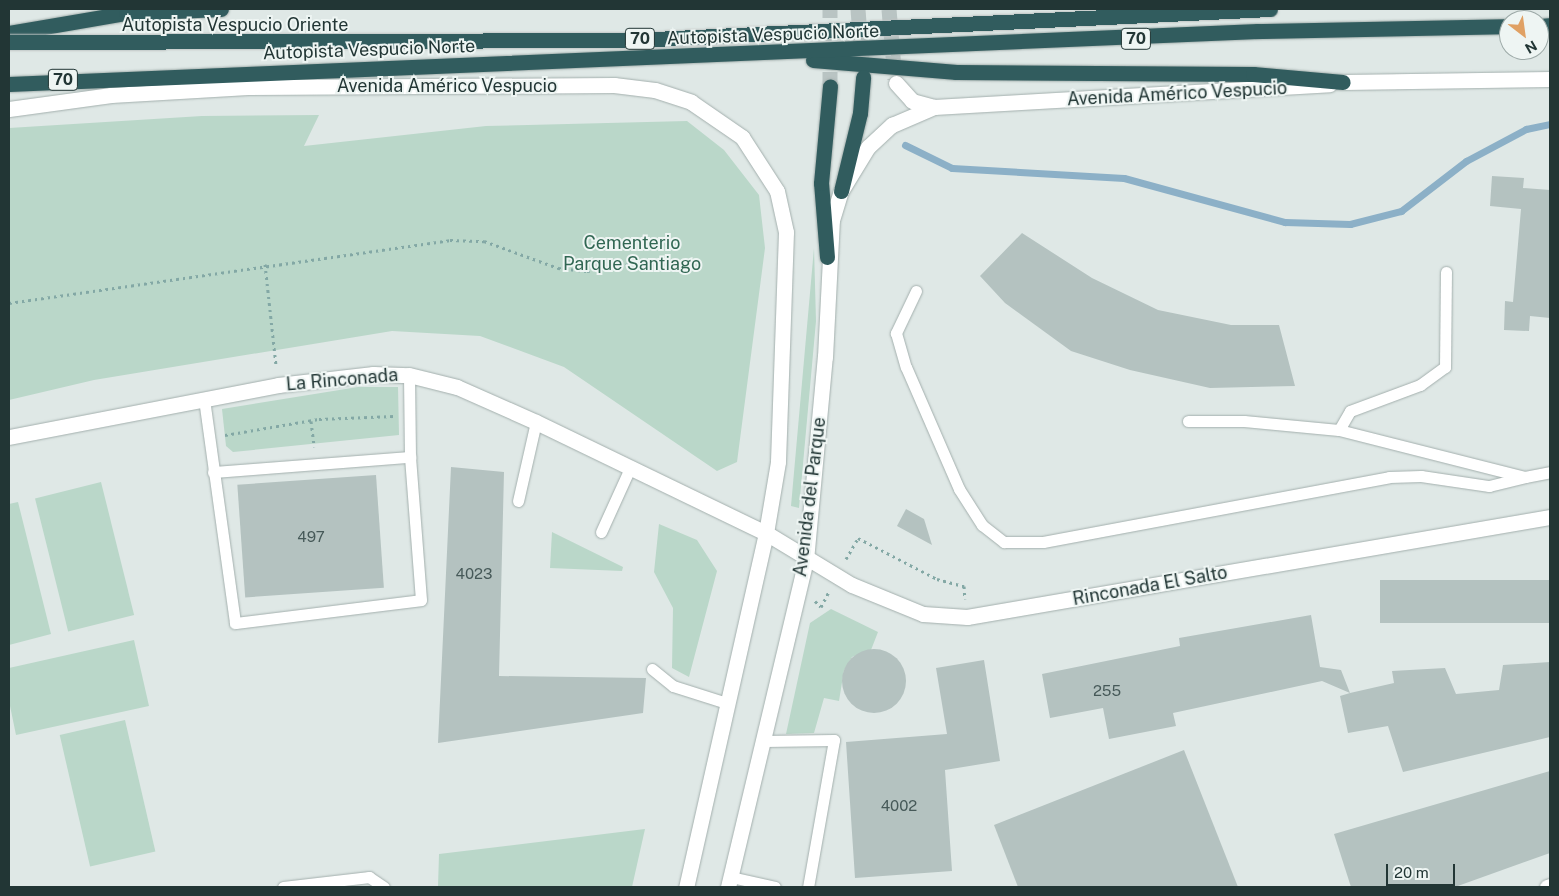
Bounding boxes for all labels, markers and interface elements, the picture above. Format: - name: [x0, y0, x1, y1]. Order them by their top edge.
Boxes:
- north arrow: [1499, 10, 1549, 60]
- street label: Autopista Vespucio Oriente: [121, 14, 349, 36]
- street label: Autopista Vespucio Norte: [666, 20, 880, 50]
- road number: 70: [624, 26, 656, 52]
- road number: 70: [1120, 26, 1152, 52]
- street label: Autopista Vespucio Norte: [262, 35, 476, 65]
- text: N: [1522, 37, 1540, 57]
- road number: 70: [47, 66, 79, 94]
- street label: Avenida Américo Vespucio: [337, 75, 557, 97]
- street label: Avenida Américo Vespucio: [1066, 77, 1288, 111]
- park label: Cementerio Parque Santiago: [563, 233, 701, 276]
- street label: La Rinconada: [285, 364, 399, 396]
- street label: Avenida del Parque: [789, 416, 831, 578]
- house number: 497: [297, 528, 325, 546]
- street label: Rinconada El Salto: [1071, 562, 1229, 610]
- house number: 4023: [456, 565, 492, 583]
- house number: 255: [1093, 682, 1121, 700]
- house number: 4002: [881, 797, 917, 815]
- scale bar: [1389, 854, 1458, 886]
- text: 20 m: [1394, 864, 1429, 881]

